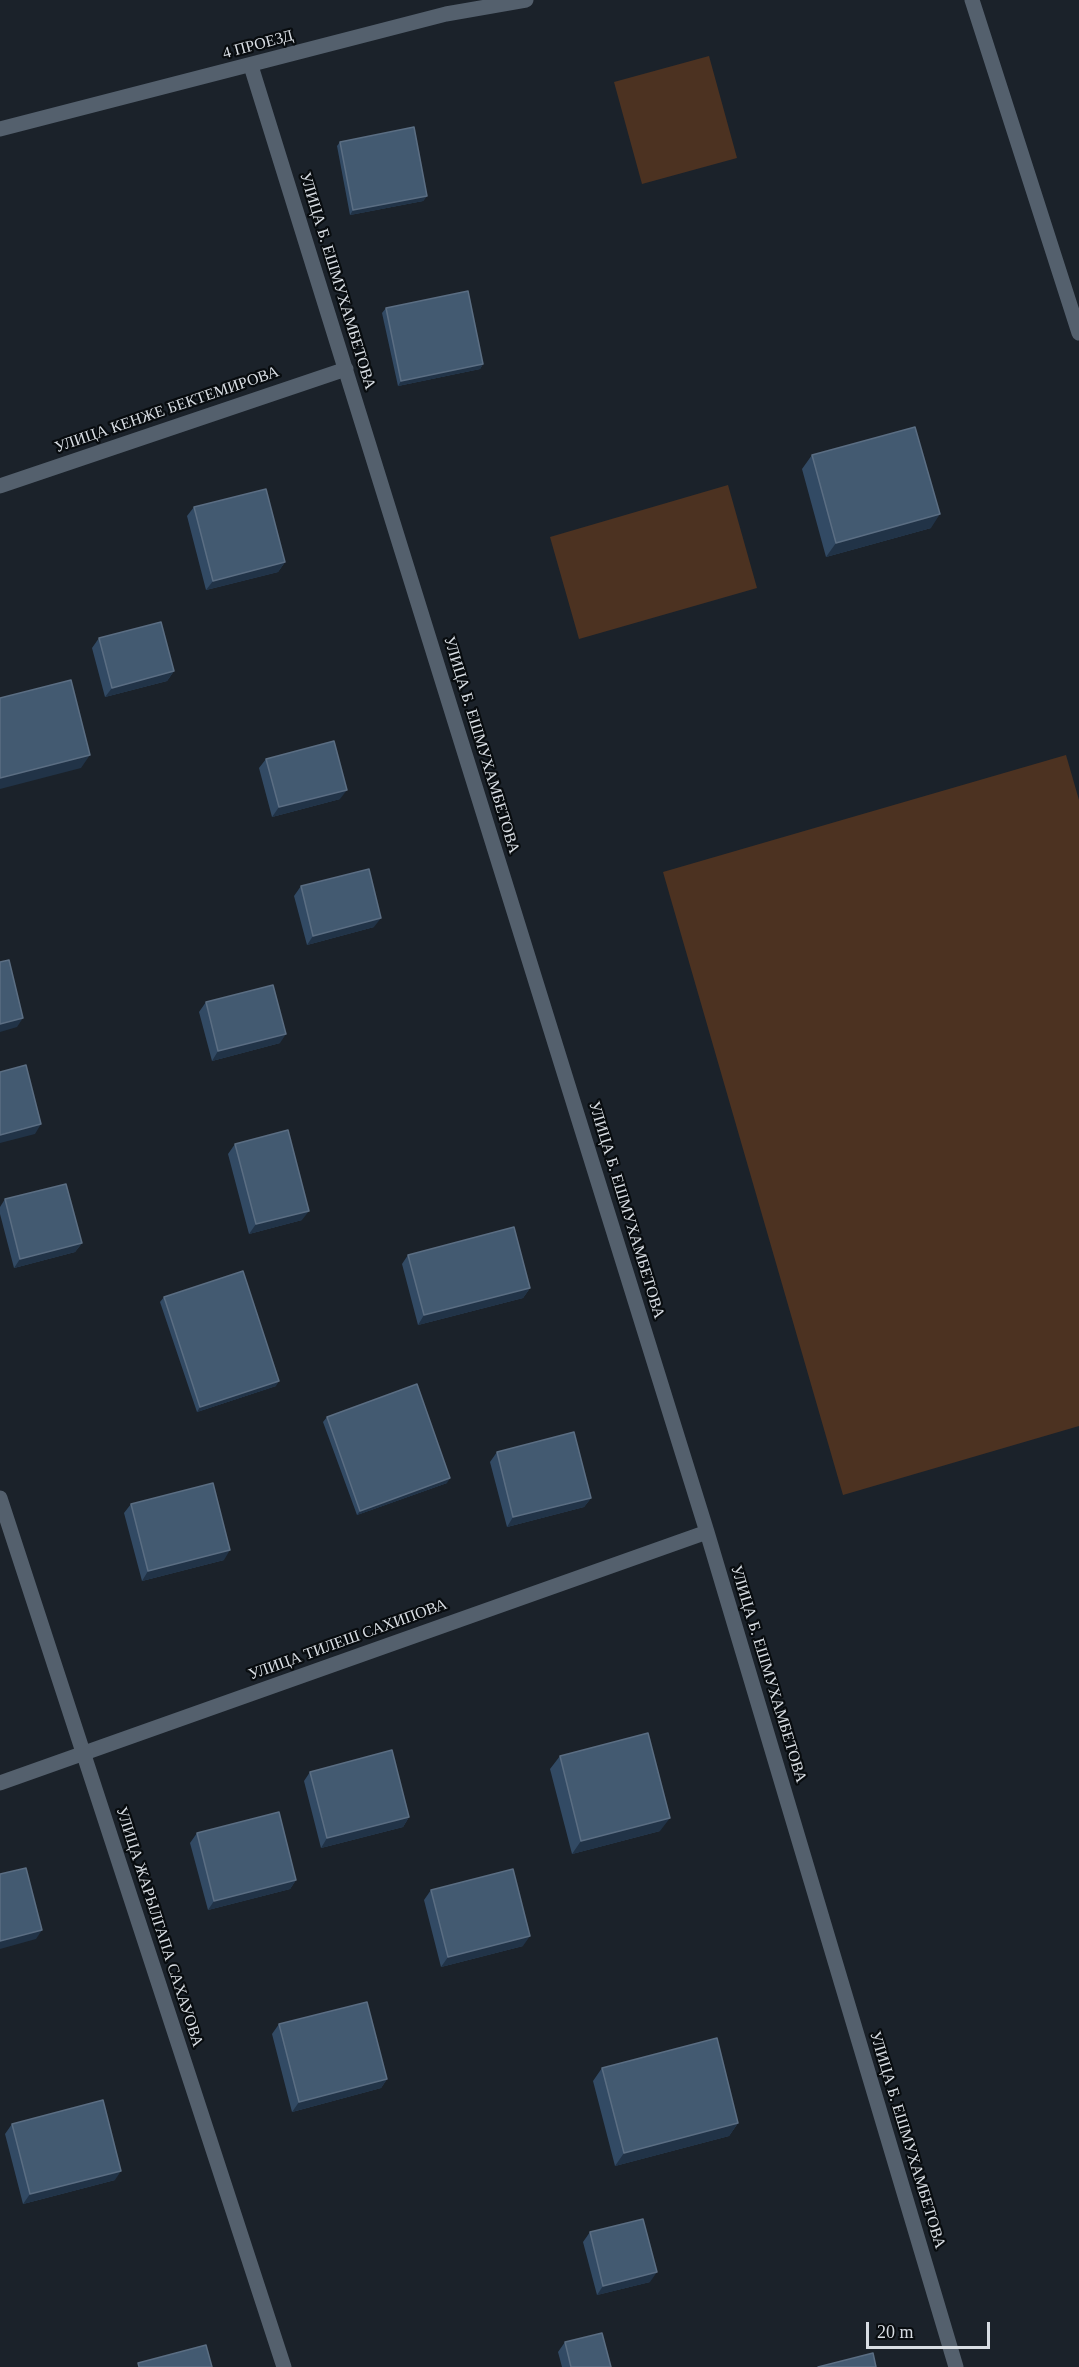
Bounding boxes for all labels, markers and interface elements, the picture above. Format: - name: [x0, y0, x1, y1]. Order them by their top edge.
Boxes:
- street label: 4 ПРОЕЗД: [221, 26, 295, 64]
- street label: УЛИЦА Б. ЕШМУХАМБЕТОВА: [295, 170, 379, 392]
- street label: УЛИЦА КЕНЖЕ БЕКТЕМИРОВА: [52, 363, 282, 457]
- street label: УЛИЦА Б. ЕШМУХАМБЕТОВА: [439, 634, 523, 856]
- street label: УЛИЦА Б. ЕШМУХАМБЕТОВА: [584, 1099, 668, 1321]
- street label: УЛИЦА Б. ЕШМУХАМБЕТОВА: [726, 1563, 810, 1785]
- street label: УЛИЦА ТИЛЕШ САХИПОВА: [246, 1595, 450, 1685]
- street label: УЛИЦА ЖАРЫЛГАПА САХАУОВА: [111, 1805, 207, 2049]
- street label: УЛИЦА Б. ЕШМУХАМБЕТОВА: [865, 2029, 949, 2251]
- scale bar: [869, 2310, 994, 2348]
- text: 20 m: [877, 2322, 914, 2342]

